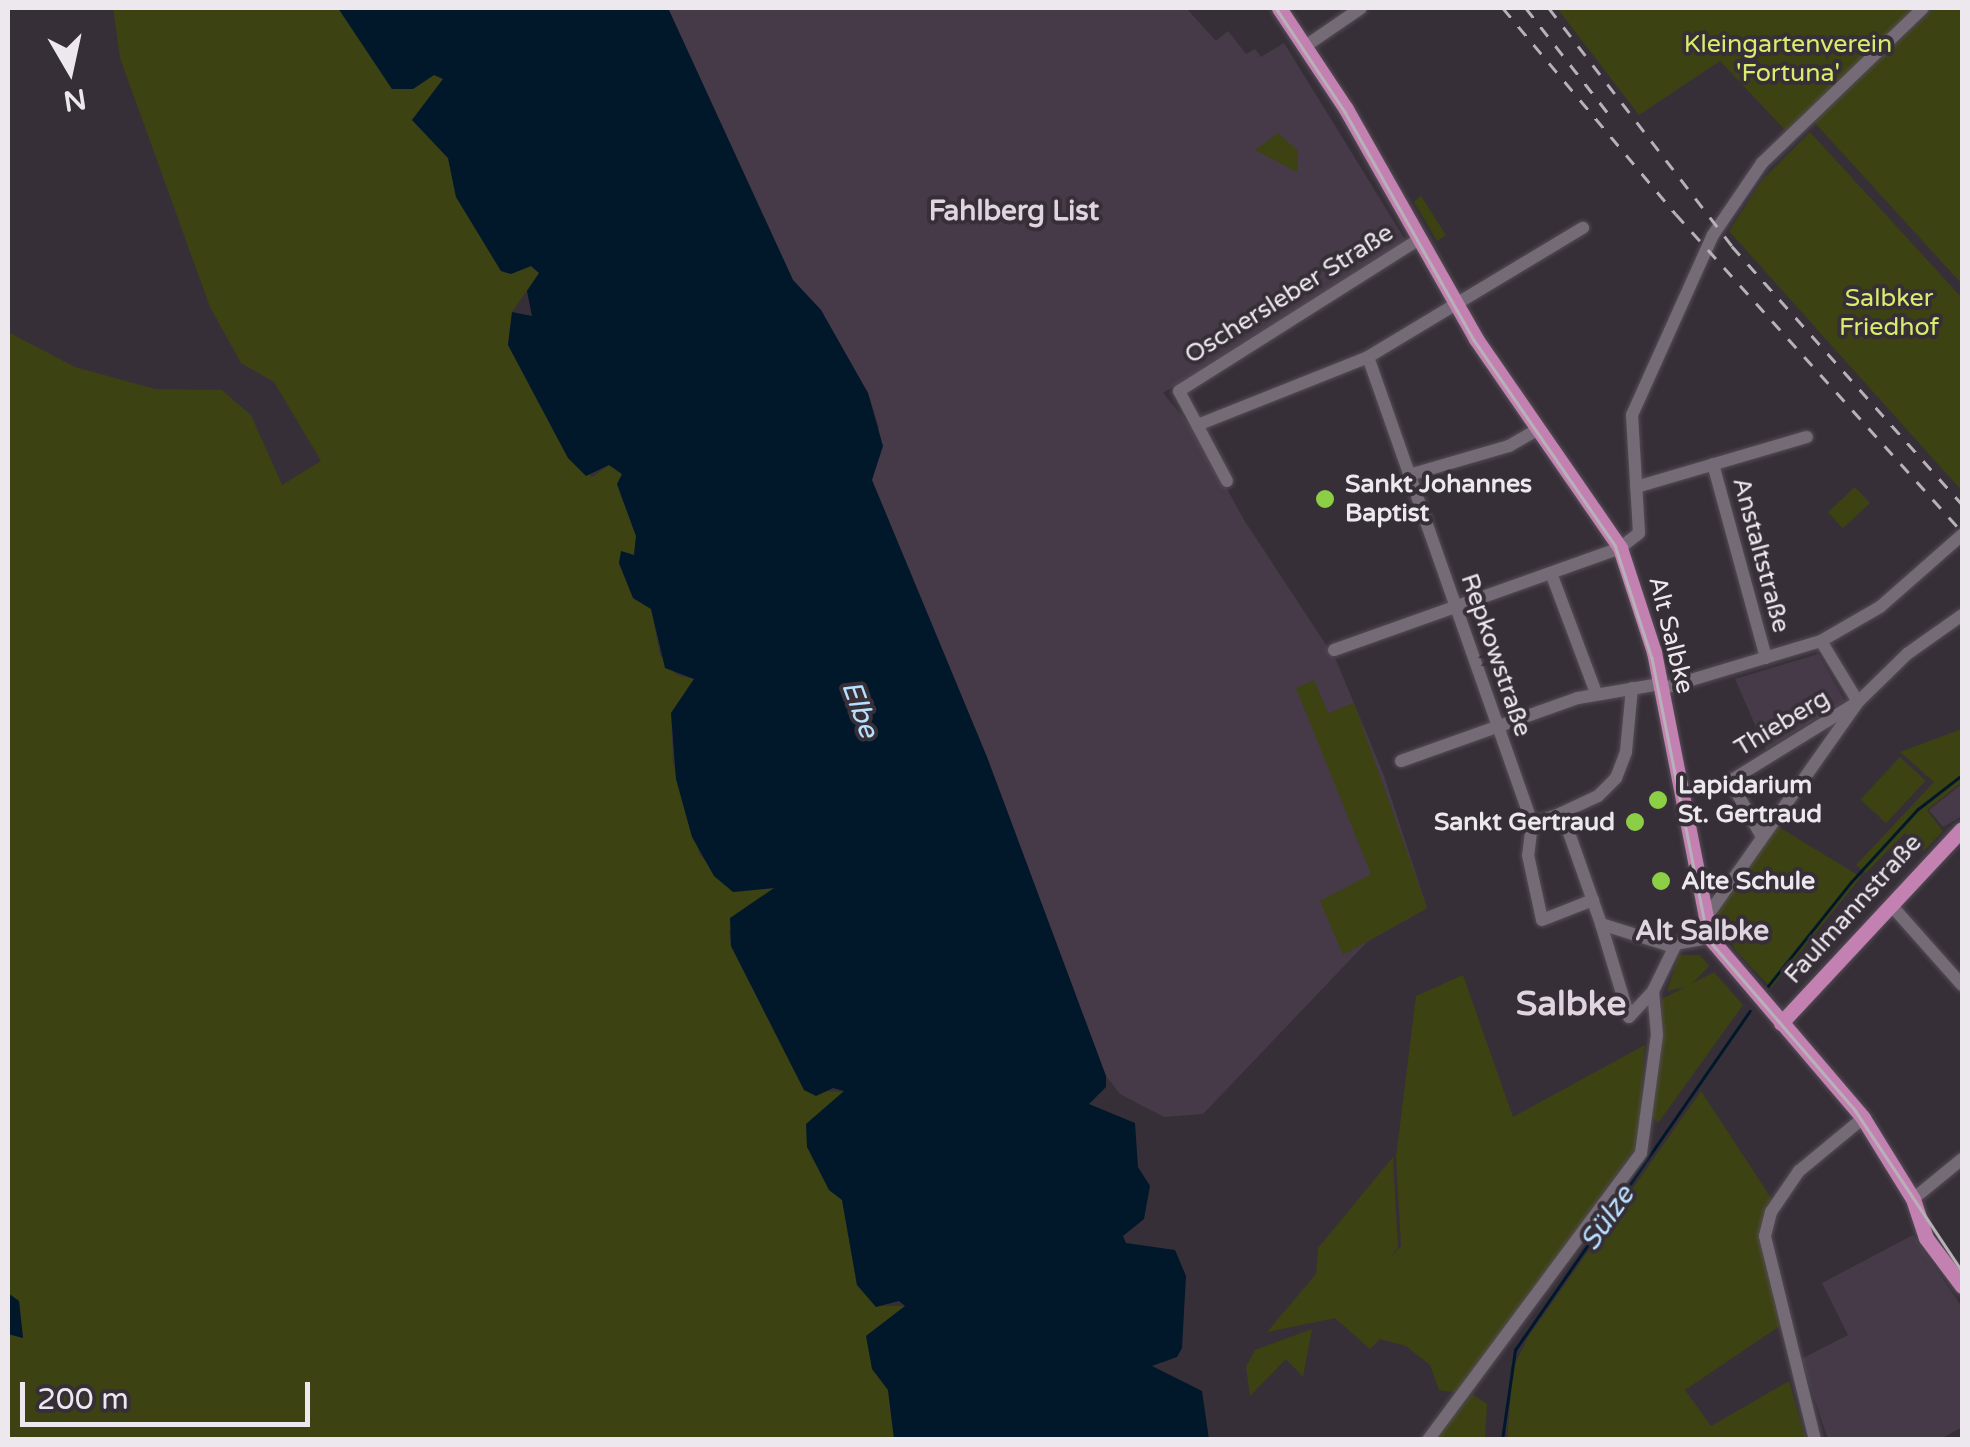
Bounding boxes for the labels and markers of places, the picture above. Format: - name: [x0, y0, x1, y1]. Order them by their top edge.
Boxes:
- place label: Sankt Johannes Baptist: [1345, 470, 1532, 529]
- marker: Sankt Johannes Baptist: [1314, 488, 1336, 510]
- place label: Lapidarium St. Gertraud: [1678, 771, 1822, 830]
- marker: Lapidarium St. Gertraud: [1647, 789, 1669, 811]
- place label: Sankt Gertraud: [1434, 807, 1615, 837]
- marker: Sankt Gertraud: [1624, 811, 1646, 833]
- place label: Alte Schule: [1681, 866, 1815, 896]
- marker: Alte Schule: [1650, 870, 1672, 892]

